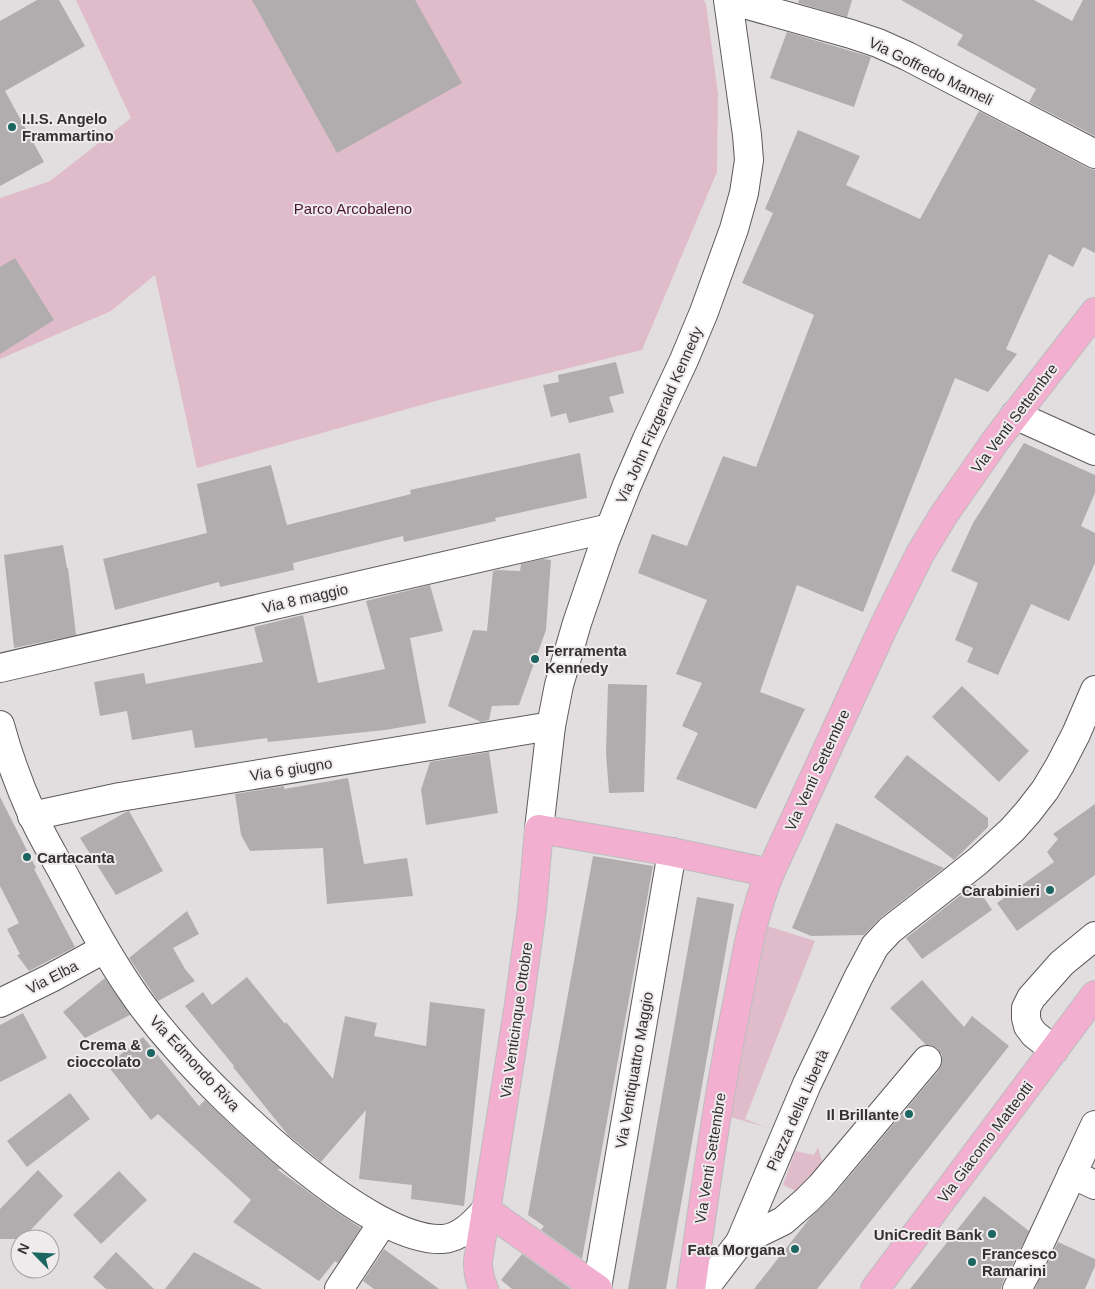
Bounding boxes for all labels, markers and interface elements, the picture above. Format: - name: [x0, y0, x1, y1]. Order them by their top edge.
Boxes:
- street label: Via Goffredo Mameli: [866, 34, 996, 108]
- place label: I.I.S. Angelo Frammartino: [22, 110, 114, 144]
- marker: I.I.S. Angelo Frammartino: [6, 121, 18, 133]
- park label: Parco Arcobaleno: [294, 200, 412, 217]
- street label: Via John Fitzgerald Kennedy: [612, 324, 706, 506]
- street label: Via Venti Settembre: [967, 360, 1061, 476]
- street label: Via 8 maggio: [261, 580, 349, 616]
- place label: Ferramenta Kennedy: [545, 642, 627, 676]
- marker: Ferramenta Kennedy: [529, 653, 541, 665]
- street label: Via Venti Settembre: [781, 706, 853, 834]
- street label: Via 6 giugno: [249, 754, 333, 784]
- place label: Cartacanta: [37, 849, 115, 866]
- marker: Cartacanta: [21, 851, 33, 863]
- place label: Carabinieri: [962, 882, 1040, 899]
- marker: Carabinieri: [1044, 884, 1056, 896]
- street label: Via Venticinque Ottobre: [497, 941, 535, 1099]
- street label: Via Elba: [23, 957, 81, 997]
- street label: Via Ventiquattro Maggio: [612, 990, 656, 1150]
- street label: Via Edmondo Riva: [147, 1012, 244, 1115]
- place label: Crema & cioccolato: [67, 1036, 141, 1070]
- street label: Piazza della Libertà: [763, 1046, 832, 1173]
- marker: Crema & cioccolato: [145, 1047, 157, 1059]
- street label: Via Giacomo Matteotti: [934, 1078, 1036, 1206]
- street label: Via Venti Settembre: [691, 1091, 729, 1225]
- place label: Il Brillante: [826, 1106, 899, 1123]
- marker: Il Brillante: [903, 1108, 915, 1120]
- place label: UniCredit Bank: [874, 1226, 983, 1243]
- marker: UniCredit Bank: [986, 1228, 998, 1240]
- north arrow: [10, 1229, 60, 1279]
- text: N: [14, 1241, 32, 1257]
- place label: Fata Morgana: [687, 1241, 786, 1258]
- marker: Fata Morgana: [789, 1243, 801, 1255]
- place label: Francesco Ramarini: [982, 1245, 1057, 1279]
- marker: Francesco Ramarini: [966, 1256, 978, 1268]

